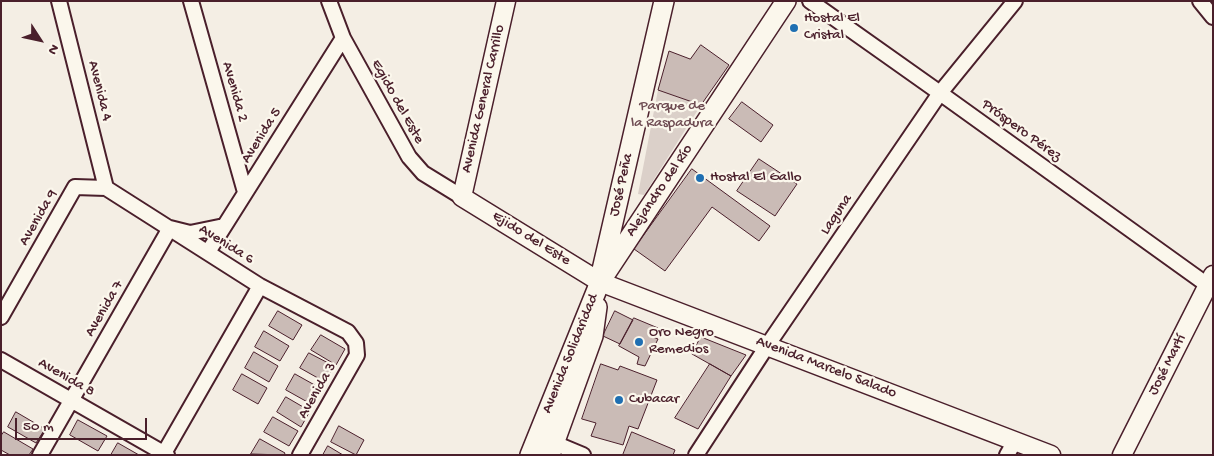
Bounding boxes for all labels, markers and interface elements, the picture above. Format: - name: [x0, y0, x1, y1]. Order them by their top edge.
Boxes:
- place label: Hostal El Cristal: [804, 10, 860, 45]
- north arrow: [15, 15, 65, 65]
- marker: Hostal El Cristal: [788, 22, 800, 34]
- street label: Avenida General Carrillo: [458, 23, 510, 175]
- text: N: [43, 40, 62, 58]
- street label: Egido del Este: [366, 57, 428, 147]
- street label: Avenida 4: [83, 59, 115, 123]
- street label: Avenida 2: [217, 60, 251, 124]
- street label: Próspero Pérez: [978, 96, 1064, 166]
- park label: Parque de la Raspadura: [631, 98, 713, 133]
- street label: Avenida 5: [238, 105, 286, 167]
- street label: Alejandro del Río: [623, 141, 697, 241]
- street label: José Peña: [606, 152, 638, 218]
- place label: Hostal El Gallo: [710, 169, 802, 187]
- marker: Hostal El Gallo: [694, 172, 706, 184]
- street label: Avenida 9: [16, 187, 62, 249]
- street label: Laguna: [817, 191, 857, 239]
- street label: Ejido del Este: [488, 208, 574, 270]
- street label: Avenida 6: [195, 221, 257, 269]
- street label: Avenida 7: [82, 278, 128, 340]
- street label: Avenida Solidaridad: [539, 292, 603, 416]
- place label: Oro Negro Remedios: [649, 324, 714, 359]
- street label: José Martí: [1145, 332, 1191, 398]
- street label: Avenida Marcelo Salado: [753, 333, 899, 403]
- marker: Oro Negro Remedios: [633, 336, 645, 348]
- street label: Avenida 8: [34, 355, 98, 401]
- street label: Avenida 3: [295, 360, 341, 422]
- place label: Cubacar: [629, 391, 679, 409]
- marker: Cubacar: [613, 394, 625, 406]
- scale bar: [18, 408, 150, 440]
- text: 50 m: [23, 418, 54, 436]

